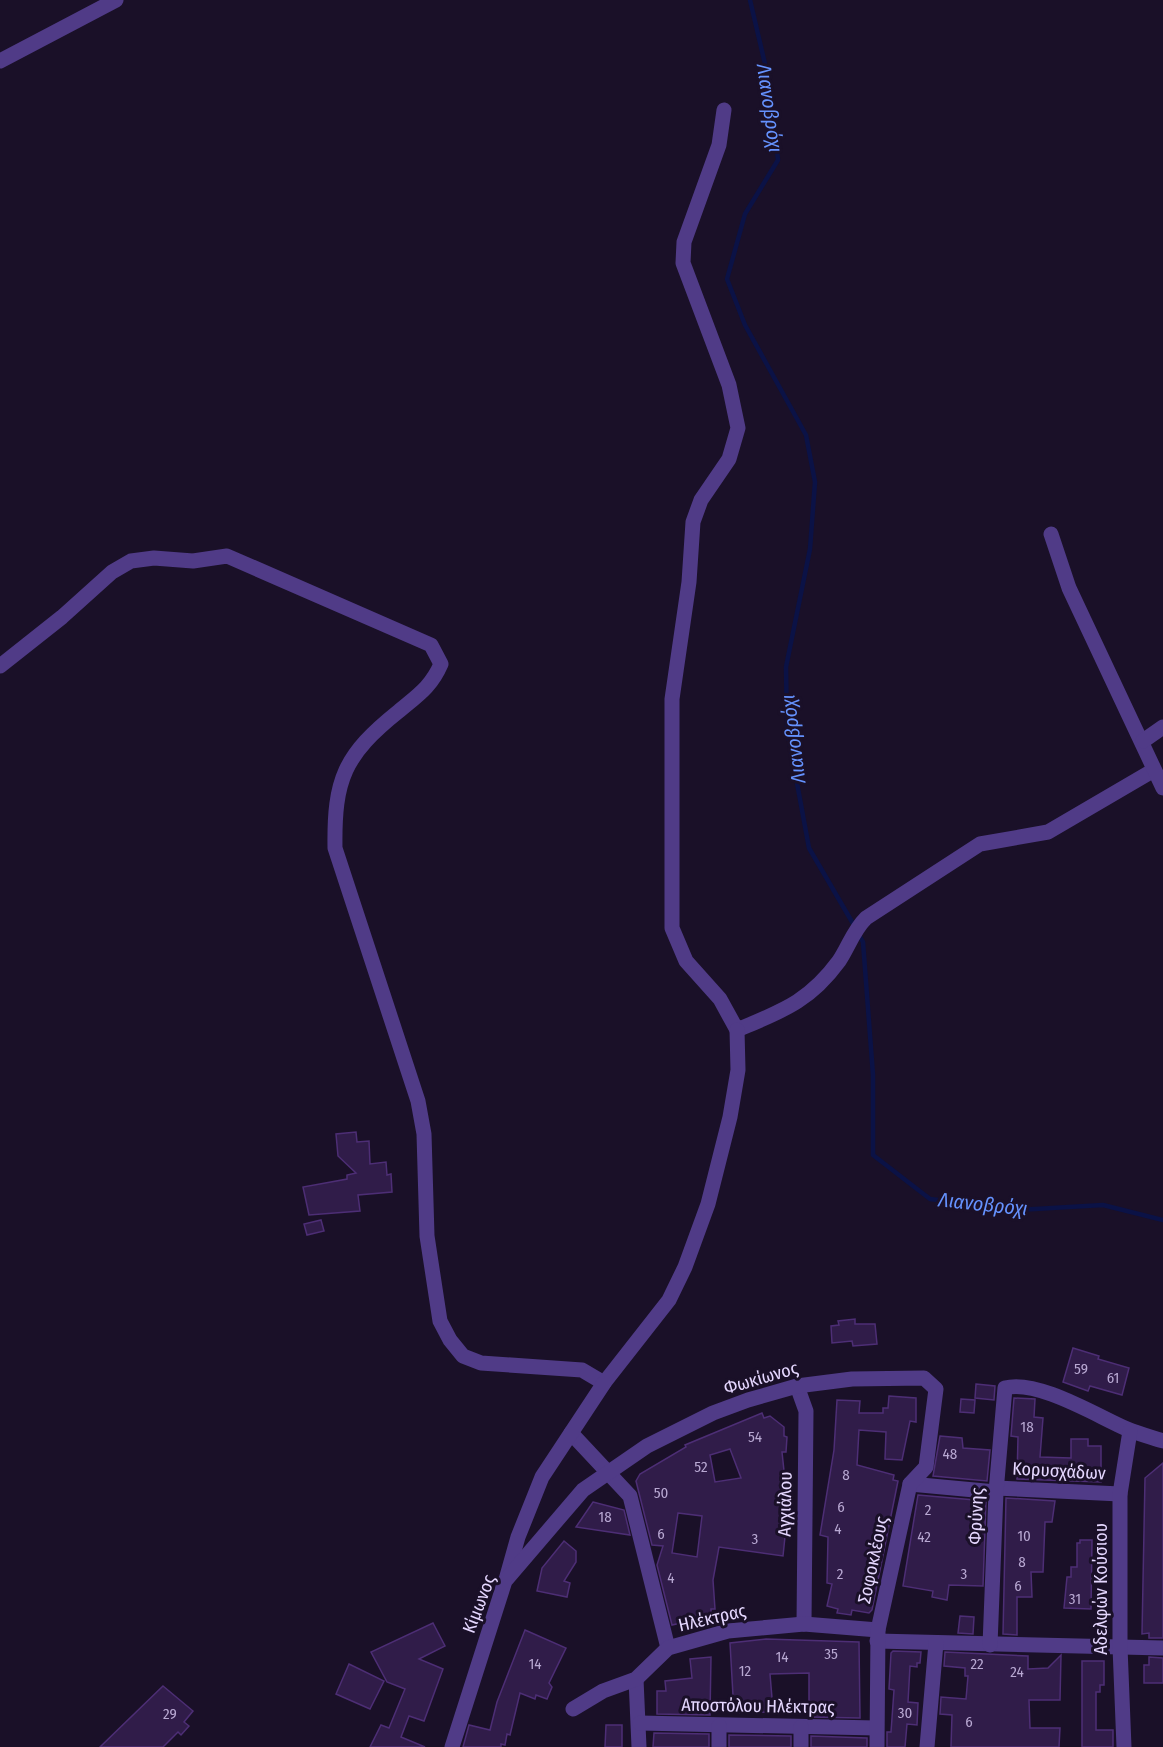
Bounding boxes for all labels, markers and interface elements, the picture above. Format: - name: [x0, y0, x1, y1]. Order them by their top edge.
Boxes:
- water label: Λιανοβρόχι: [752, 61, 788, 154]
- water label: Λιανοβρόχι: [776, 693, 810, 786]
- water label: Λιανοβρόχι: [936, 1187, 1029, 1221]
- street label: Φωκίωνος: [721, 1357, 801, 1399]
- house number: 59: [1074, 1360, 1088, 1378]
- house number: 61: [1107, 1369, 1119, 1387]
- house number: 18: [1020, 1418, 1034, 1436]
- house number: 54: [748, 1428, 762, 1446]
- house number: 48: [943, 1445, 957, 1463]
- house number: 52: [694, 1458, 708, 1476]
- street label: Κορυσχάδων: [1012, 1458, 1106, 1484]
- house number: 8: [842, 1466, 850, 1484]
- street label: Αγχιάλου: [773, 1471, 797, 1537]
- house number: 50: [654, 1484, 668, 1502]
- street label: Φρύνης: [964, 1487, 988, 1545]
- house number: 6: [837, 1498, 845, 1516]
- house number: 2: [925, 1501, 932, 1519]
- house number: 18: [598, 1508, 612, 1526]
- street label: Σοφοκλέους: [853, 1514, 893, 1606]
- house number: 4: [834, 1520, 842, 1538]
- street label: Αδελφών Κούσιου: [1090, 1523, 1112, 1655]
- house number: 6: [657, 1525, 665, 1543]
- house number: 10: [1017, 1527, 1031, 1545]
- house number: 42: [917, 1528, 931, 1546]
- house number: 3: [752, 1530, 759, 1548]
- house number: 8: [1018, 1553, 1026, 1571]
- house number: 2: [837, 1565, 844, 1583]
- house number: 3: [961, 1565, 968, 1583]
- house number: 4: [667, 1569, 675, 1587]
- street label: Κίμωνος: [458, 1571, 500, 1636]
- house number: 6: [1014, 1577, 1022, 1595]
- house number: 31: [1069, 1590, 1081, 1608]
- street label: Ηλέκτρας: [676, 1599, 748, 1636]
- house number: 35: [824, 1645, 838, 1663]
- house number: 14: [775, 1648, 789, 1666]
- house number: 14: [528, 1655, 542, 1673]
- house number: 22: [970, 1655, 984, 1673]
- house number: 12: [739, 1662, 752, 1680]
- house number: 24: [1010, 1663, 1024, 1681]
- street label: Αποστόλου Ηλέκτρας: [681, 1694, 835, 1718]
- house number: 30: [898, 1704, 912, 1722]
- house number: 29: [163, 1705, 177, 1723]
- house number: 6: [965, 1713, 973, 1731]

